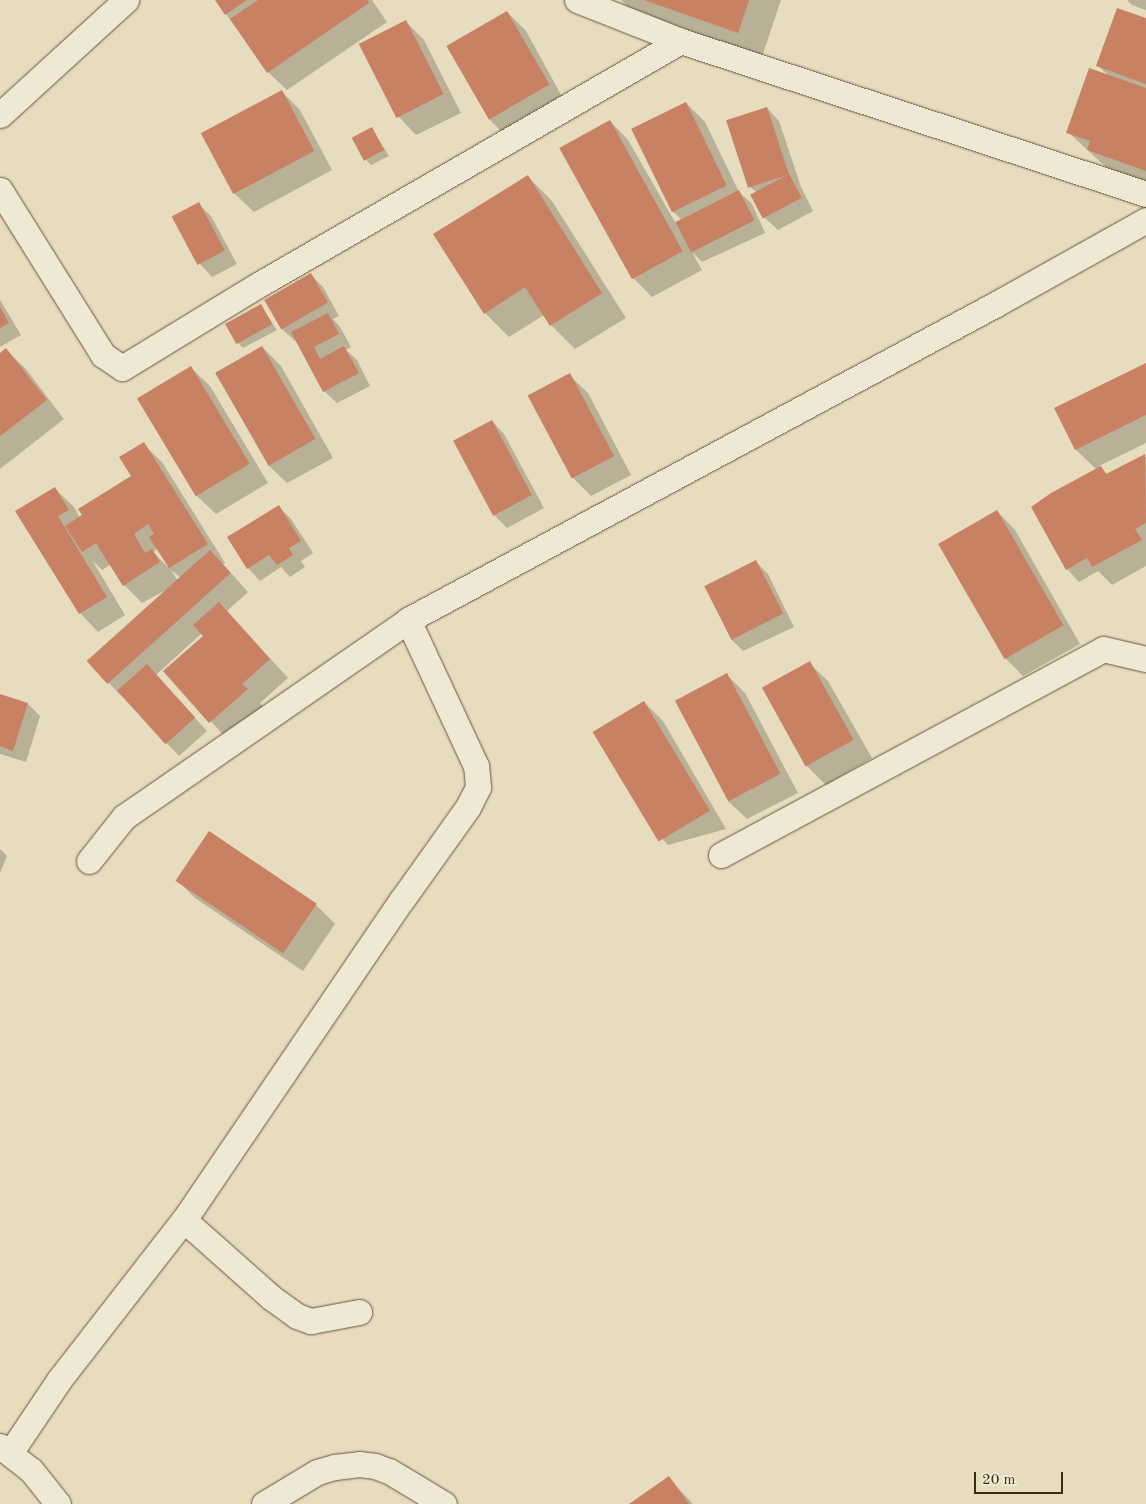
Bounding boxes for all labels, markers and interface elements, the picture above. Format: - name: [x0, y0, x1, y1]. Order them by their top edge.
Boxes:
- scale bar: [976, 1462, 1065, 1494]
- text: 20 m: [982, 1473, 1016, 1488]

